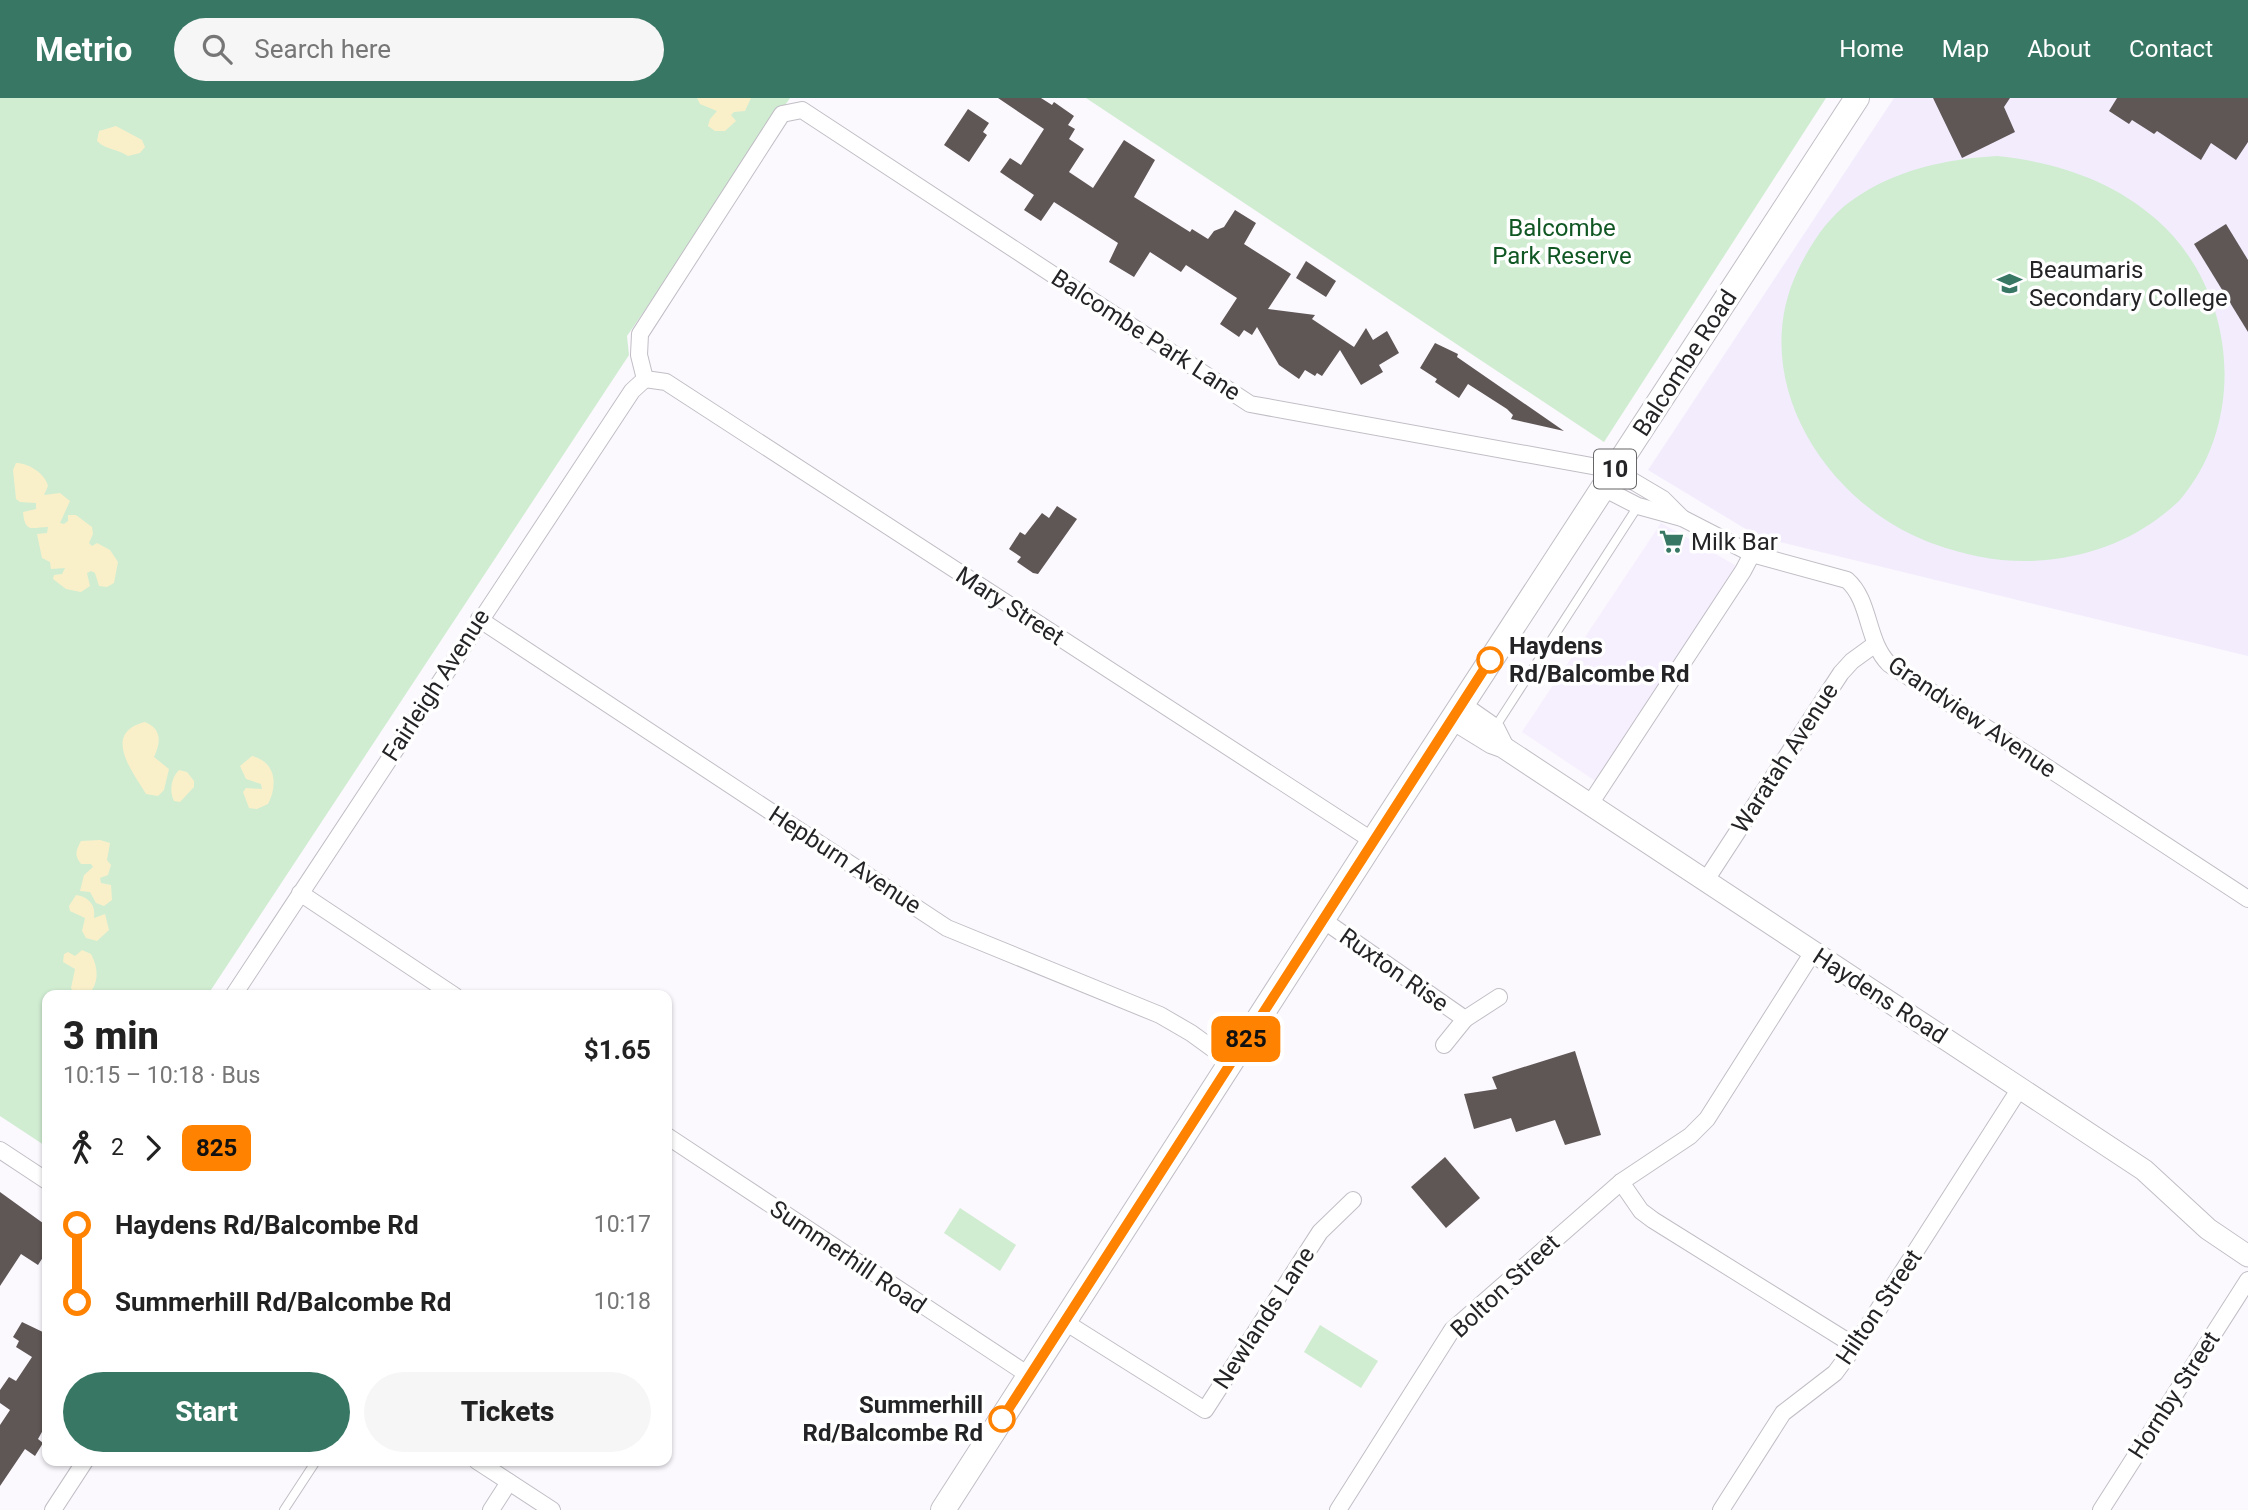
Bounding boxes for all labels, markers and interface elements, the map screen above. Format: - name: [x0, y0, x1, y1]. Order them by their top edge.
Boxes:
- search box: [174, 18, 664, 81]
- text: Metrio: [35, 30, 132, 69]
- icon: search: [198, 30, 236, 68]
- text: Search here: [254, 34, 391, 64]
- text: Home: [1839, 35, 1904, 63]
- text: Map: [1942, 35, 1989, 63]
- text: About: [2027, 35, 2091, 63]
- text: Contact: [2129, 35, 2213, 63]
- park label: Balcombe Park Reserve: [1492, 214, 1632, 270]
- place label: Beaumaris Secondary College: [2029, 256, 2228, 312]
- street label: Balcombe Park Lane: [1046, 263, 1246, 407]
- school or university icon: Beaumaris Secondary College: [1995, 270, 2023, 298]
- street label: Balcombe Road: [1627, 285, 1743, 441]
- road number: 10: [1594, 450, 1636, 488]
- supermarket icon: Milk Bar: [1657, 528, 1685, 556]
- place label: Milk Bar: [1691, 528, 1778, 556]
- street label: Mary Street: [951, 561, 1069, 651]
- street label: Fairleigh Avenue: [376, 604, 496, 766]
- place label: Haydens Rd/Balcombe Rd: [1509, 632, 1689, 688]
- marker: Haydens Rd/Balcombe Rd: [1477, 647, 1503, 673]
- street label: Grandview Avenue: [1883, 650, 2061, 784]
- street label: Waratah Avenue: [1726, 678, 1844, 838]
- street label: Hepburn Avenue: [764, 800, 926, 920]
- street label: Ruxton Rise: [1334, 922, 1454, 1018]
- street label: Haydens Road: [1808, 942, 1952, 1050]
- text: 3 min: [63, 1014, 159, 1058]
- line badge: 825: [1206, 1016, 1286, 1062]
- text: 825: [1225, 1025, 1267, 1053]
- text: $1.65: [584, 1035, 651, 1065]
- text: 10:15 – 10:18 · Bus: [63, 1062, 260, 1089]
- icon: walk: [63, 1129, 101, 1167]
- icon: forward: [134, 1129, 172, 1167]
- text: 2: [111, 1134, 124, 1161]
- text: 825: [196, 1134, 237, 1162]
- street label: Summerhill Road: [765, 1194, 931, 1320]
- text: Haydens Rd/Balcombe Rd: [115, 1210, 419, 1240]
- text: 10:17: [594, 1211, 651, 1238]
- street label: Bolton Street: [1445, 1229, 1565, 1343]
- street label: Newlands Lane: [1208, 1242, 1320, 1394]
- street label: Hilton Street: [1830, 1244, 1928, 1370]
- text: Summerhill Rd/Balcombe Rd: [115, 1287, 451, 1317]
- text: 10:18: [594, 1288, 651, 1315]
- street label: Hornby Street: [2122, 1326, 2226, 1464]
- button: Start: [63, 1372, 350, 1452]
- button: Tickets: [364, 1372, 651, 1452]
- place label: Summerhill Rd/Balcombe Rd: [803, 1391, 983, 1447]
- marker: Summerhill Rd/Balcombe Rd: [989, 1406, 1015, 1432]

